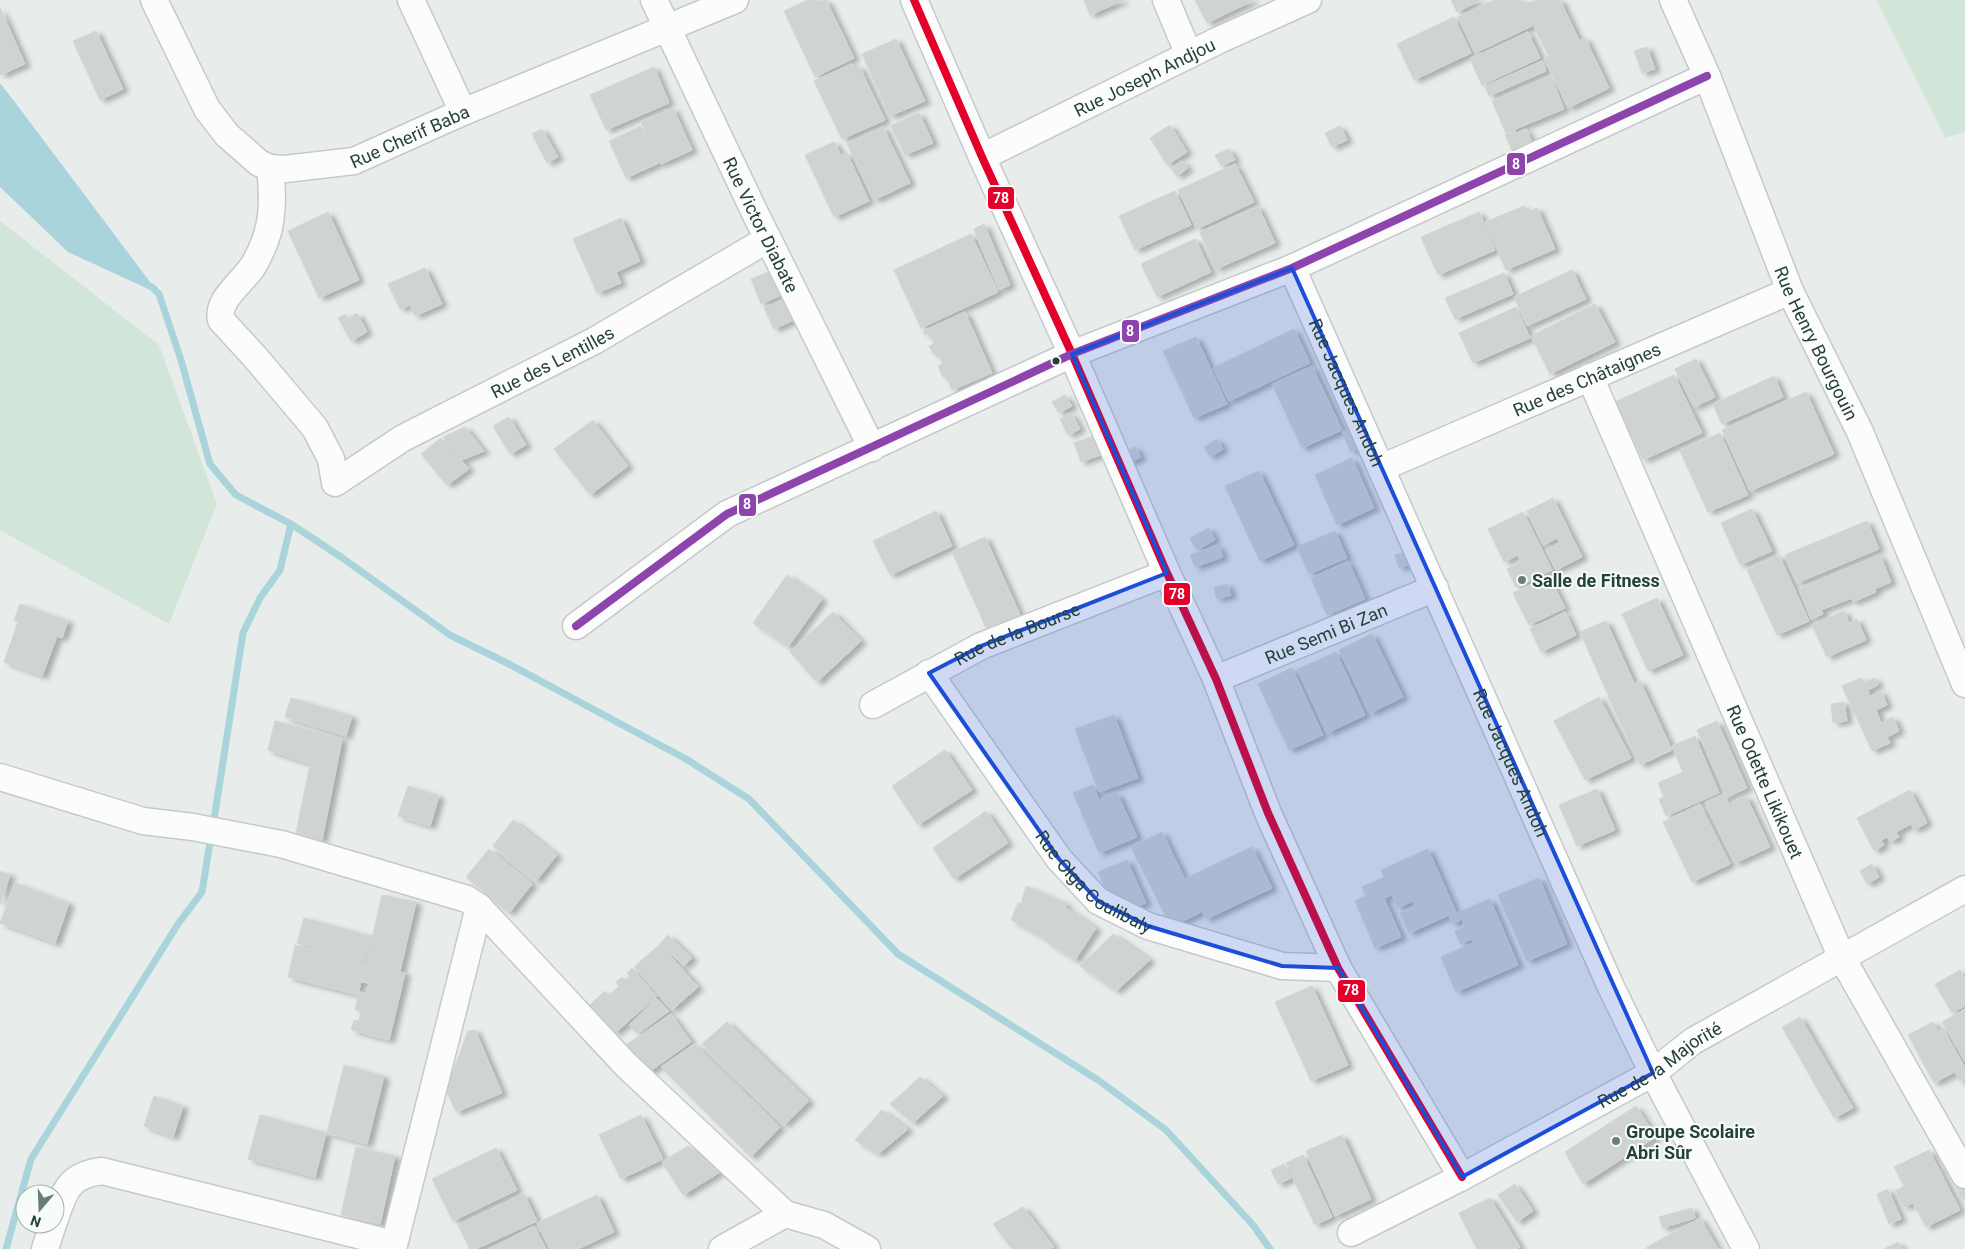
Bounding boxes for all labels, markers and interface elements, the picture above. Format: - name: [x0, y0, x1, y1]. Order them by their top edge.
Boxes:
- street label: Rue Joseph Andjou: [1070, 33, 1218, 121]
- street label: Rue Cherif Baba: [347, 100, 472, 172]
- line badge: 8: [1506, 152, 1526, 176]
- street label: Rue Victor Diabate: [719, 154, 803, 296]
- text: 8: [1512, 156, 1520, 172]
- line badge: 78: [987, 186, 1015, 210]
- text: 78: [993, 190, 1009, 206]
- street label: Rue Henry Bourgouin: [1771, 263, 1863, 423]
- street label: Rue Jacques Andoh: [1305, 315, 1389, 470]
- line badge: 8: [1121, 319, 1140, 343]
- street label: Rue des Lentilles: [487, 321, 617, 402]
- text: 8: [1126, 323, 1134, 339]
- street label: Rue des Châtaignes: [1509, 338, 1664, 420]
- unlabelled marker: [1051, 356, 1061, 366]
- line badge: 8: [738, 493, 757, 517]
- text: 8: [743, 496, 751, 512]
- place label: Salle de Fitness: [1532, 570, 1660, 591]
- marker: Salle de Fitness: [1516, 574, 1528, 586]
- line badge: 78: [1163, 582, 1191, 606]
- text: 78: [1169, 586, 1185, 602]
- street label: Rue de la Bourse: [950, 598, 1083, 669]
- street label: Rue Semi Bi Zan: [1262, 599, 1390, 668]
- street label: Rue Jacques Andoh: [1469, 685, 1553, 840]
- street label: Rue Odette Likikouet: [1723, 702, 1808, 862]
- street label: Rue Olga Coulibaly: [1032, 826, 1156, 937]
- line badge: 78: [1337, 979, 1366, 1003]
- text: 78: [1343, 982, 1359, 998]
- street label: Rue de la Majorité: [1594, 1017, 1725, 1112]
- place label: Groupe Scolaire Abri Sûr: [1626, 1121, 1755, 1163]
- marker: Groupe Scolaire Abri Sûr: [1610, 1135, 1622, 1147]
- north arrow: [15, 1184, 65, 1234]
- text: N: [28, 1212, 43, 1230]

